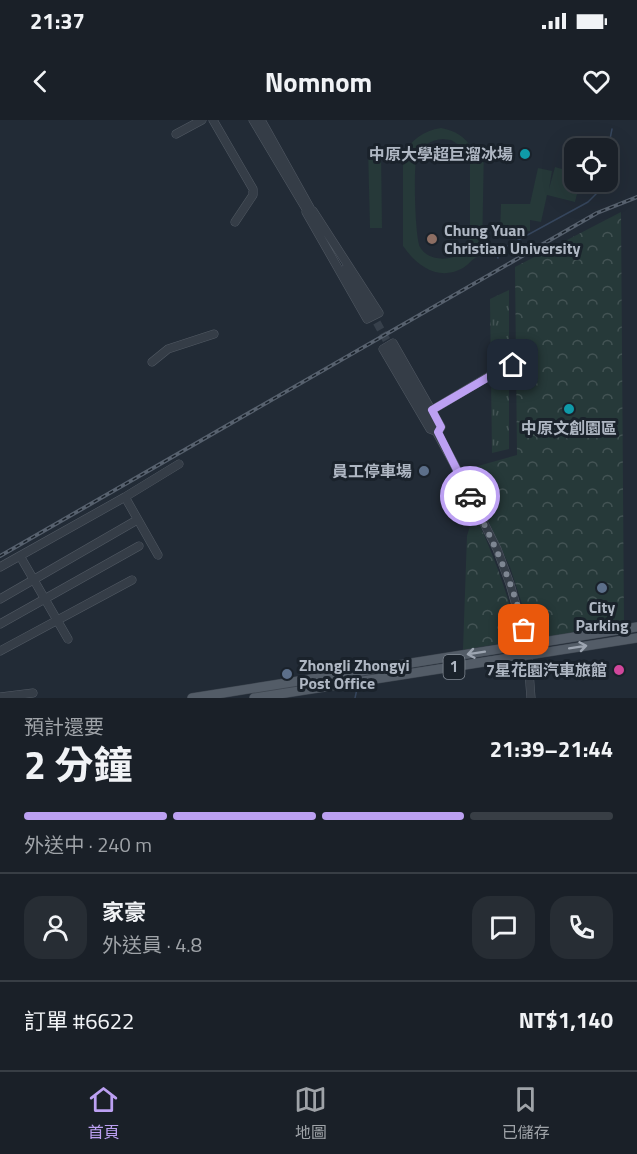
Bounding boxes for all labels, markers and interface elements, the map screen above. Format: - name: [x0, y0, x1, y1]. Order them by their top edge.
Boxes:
- text: 21:37: [30, 4, 85, 38]
- text: Nomnom: [265, 61, 372, 102]
- icon: back: [24, 65, 57, 98]
- icon: heart: [580, 65, 613, 98]
- map controls: [564, 138, 618, 192]
- button: locate: [564, 138, 618, 192]
- place label: 中原大學超巨溜冰場: [369, 142, 513, 166]
- marker: 中原大學超巨溜冰場: [518, 147, 532, 161]
- place label: Chung Yuan Christian University: [444, 218, 581, 260]
- marker: Chung Yuan Christian University: [425, 232, 439, 246]
- pin: [487, 339, 538, 390]
- icon: home: [496, 348, 529, 381]
- marker: 中原文創園區: [562, 402, 576, 416]
- place label: 中原文創園區: [521, 416, 617, 440]
- place label: 員工停車場: [332, 459, 412, 483]
- marker: 員工停車場: [417, 464, 431, 478]
- courier: [440, 466, 500, 526]
- icon: car: [454, 480, 487, 513]
- marker: City Parking: [595, 581, 609, 595]
- place label: City Parking: [575, 595, 629, 637]
- pin: [498, 604, 549, 655]
- icon: bag: [507, 613, 540, 646]
- one-way arrow: [568, 641, 588, 652]
- one-way arrow: [466, 647, 486, 658]
- place label: Zhongli Zhongyi Post Office: [299, 653, 410, 695]
- road number: 1: [444, 655, 464, 679]
- place label: 7星花園汽車旅館: [486, 658, 607, 682]
- marker: 7星花園汽車旅館: [612, 663, 626, 677]
- marker: Zhongli Zhongyi Post Office: [280, 667, 294, 681]
- text: 預計還要: [24, 711, 104, 742]
- text: 21:39–21:44: [490, 732, 613, 766]
- text: 2 分鐘: [24, 735, 132, 794]
- text: 外送中 · 240 m: [24, 829, 152, 860]
- text: 家豪: [102, 895, 146, 929]
- button: person: [24, 896, 87, 959]
- button: chat: [472, 896, 535, 959]
- button: phone: [550, 896, 613, 959]
- text: 外送員 · 4.8: [102, 929, 202, 960]
- text: NT$1,140: [519, 1003, 613, 1037]
- text: 訂單 #6622: [24, 1004, 134, 1038]
- tab: 首頁: [87, 1083, 120, 1144]
- tab: 地圖: [294, 1083, 327, 1144]
- tab: 已儲存: [502, 1083, 550, 1144]

